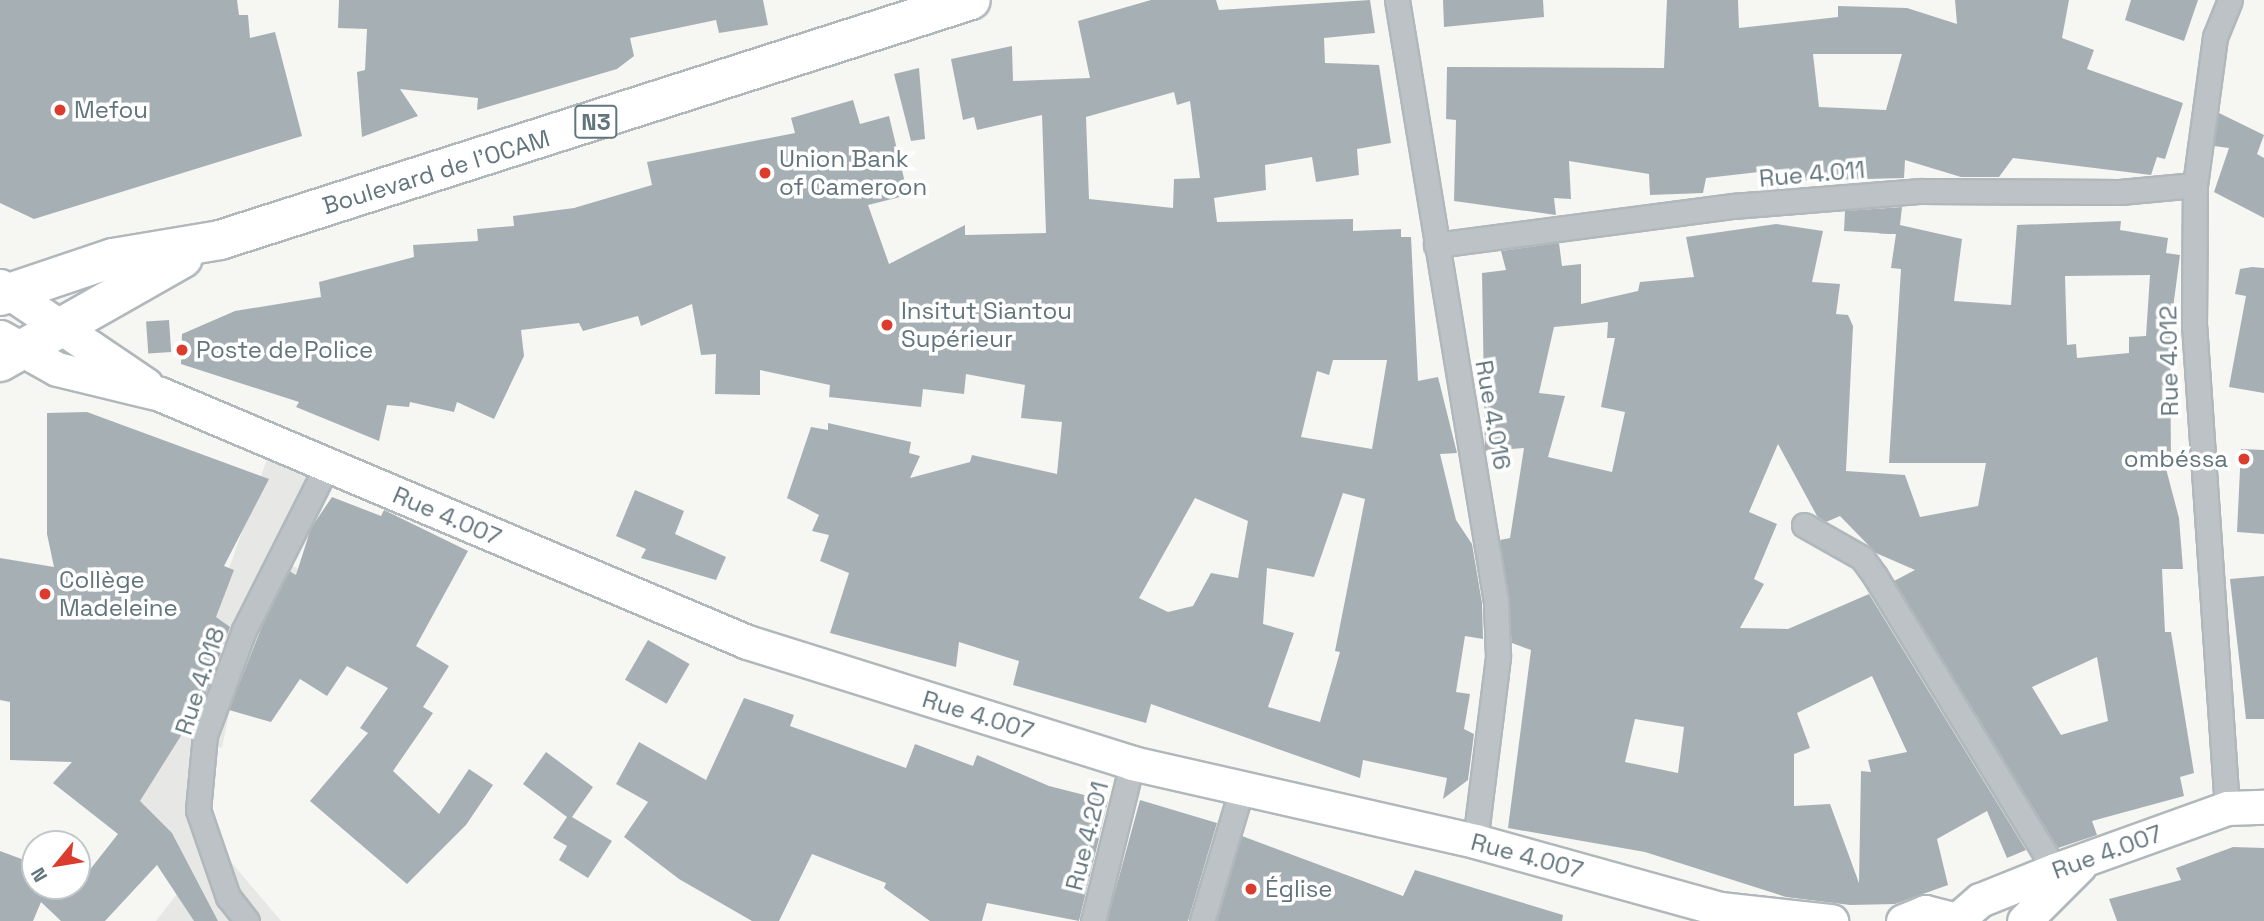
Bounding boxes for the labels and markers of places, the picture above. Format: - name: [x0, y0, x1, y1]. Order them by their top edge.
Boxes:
- place label: Mefou: [74, 96, 148, 124]
- marker: Mefou: [52, 102, 68, 118]
- place label: Union Bank of Cameroon: [779, 145, 927, 201]
- marker: Union Bank of Cameroon: [757, 165, 773, 181]
- place label: Insitut Siantou Supérieur: [901, 297, 1072, 353]
- marker: Insitut Siantou Supérieur: [879, 317, 895, 333]
- place label: Poste de Police: [196, 336, 373, 364]
- marker: Poste de Police: [174, 342, 190, 358]
- place label: ombéssa: [2124, 445, 2228, 473]
- marker: ombéssa: [2234, 449, 2254, 469]
- place label: Collège Madeleine: [59, 566, 178, 622]
- marker: Collège Madeleine: [37, 586, 53, 602]
- place label: Église: [1265, 875, 1333, 903]
- marker: Église: [1243, 881, 1259, 897]

